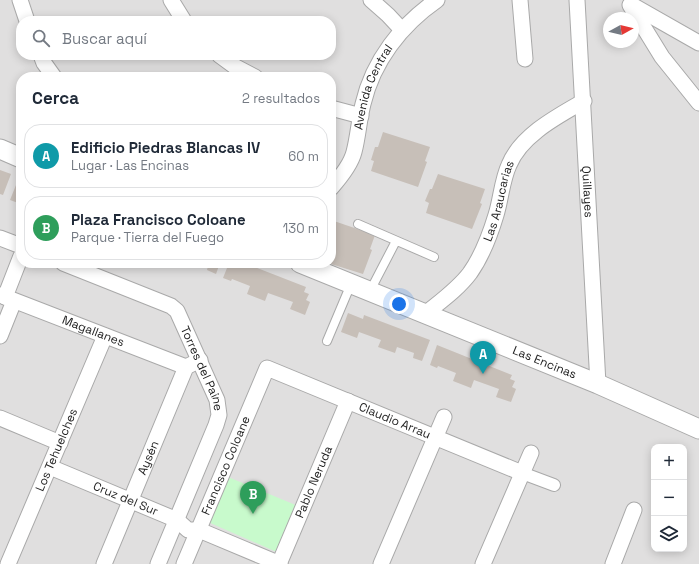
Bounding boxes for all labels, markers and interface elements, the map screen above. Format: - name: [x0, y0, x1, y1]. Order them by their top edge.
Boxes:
- north arrow: [603, 12, 639, 48]
- search box: [16, 16, 336, 60]
- icon: search: [30, 27, 52, 49]
- text: Buscar aquí: [62, 29, 147, 48]
- street label: Avenida Central: [350, 41, 396, 131]
- text: Cerca: [32, 87, 79, 109]
- text: 2 resultados: [242, 90, 320, 107]
- text: Edificio Piedras Blancas IV: [71, 138, 260, 157]
- text: A: [42, 148, 50, 165]
- text: 60 m: [288, 148, 319, 165]
- text: Lugar · Las Encinas: [71, 157, 189, 174]
- street label: Las Araucarias: [480, 158, 518, 244]
- street label: Quillayes: [578, 165, 597, 218]
- text: Plaza Francisco Coloane: [71, 210, 246, 229]
- text: B: [42, 220, 50, 237]
- text: 130 m: [283, 220, 319, 237]
- text: Parque · Tierra del Fuego: [71, 229, 224, 246]
- your location: [389, 294, 409, 314]
- street label: Magallanes: [60, 312, 127, 350]
- street label: Torres del Paine: [177, 324, 226, 412]
- pin: A: [470, 341, 496, 374]
- street label: Las Encinas: [510, 342, 579, 382]
- street label: Claudio Arrau: [356, 399, 433, 443]
- street label: Los Tehuelches: [32, 406, 81, 494]
- street label: Francisco Coloane: [198, 413, 254, 517]
- street label: Aysén: [134, 438, 162, 477]
- street label: Pablo Neruda: [291, 443, 336, 521]
- map controls: [651, 444, 687, 552]
- button: +: [651, 444, 687, 480]
- street label: Cruz del Sur: [91, 478, 161, 519]
- button: −: [651, 480, 687, 516]
- pin: B: [240, 481, 266, 514]
- button: layers: [651, 516, 687, 552]

